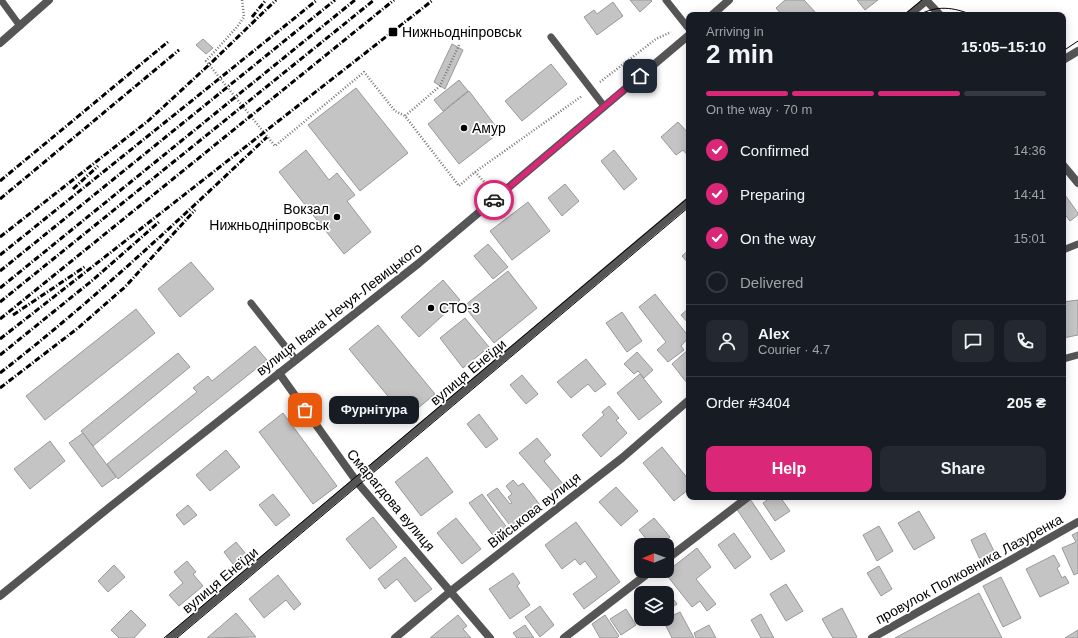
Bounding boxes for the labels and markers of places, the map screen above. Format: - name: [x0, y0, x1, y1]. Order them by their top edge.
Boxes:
- place label: Нижньодніпровськ: [402, 24, 523, 40]
- marker: Нижньодніпровськ: [387, 26, 399, 38]
- pin: [623, 59, 657, 93]
- place label: Амур: [472, 120, 506, 136]
- marker: Амур: [459, 123, 469, 133]
- place label: Вокзал Нижньодніпровськ: [209, 201, 330, 233]
- marker: Вокзал Нижньодніпровськ: [332, 212, 342, 222]
- place label: СТО-3: [439, 300, 480, 316]
- marker: СТО-3: [426, 303, 436, 313]
- pin: [288, 393, 322, 427]
- callout: Фурнітура: [329, 396, 419, 424]

